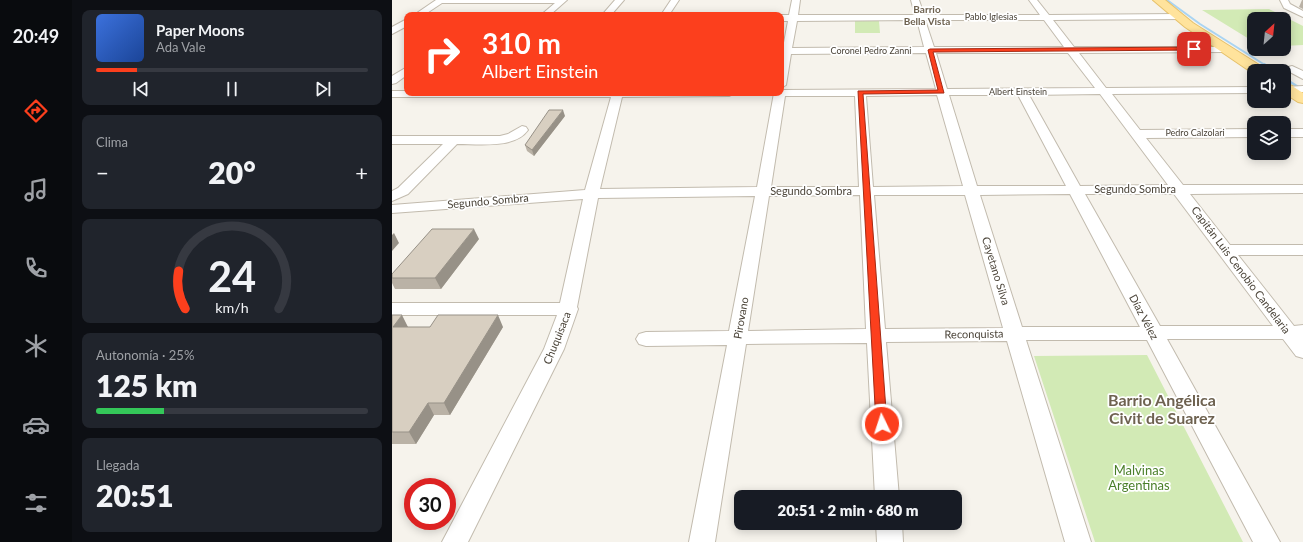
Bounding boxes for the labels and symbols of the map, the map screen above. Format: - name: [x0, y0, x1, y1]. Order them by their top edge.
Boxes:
- district label: Barrio Bella Vista: [904, 3, 950, 27]
- street label: Pablo Iglesias: [965, 11, 1017, 22]
- north arrow: [1247, 12, 1291, 56]
- pin: [1177, 32, 1211, 66]
- street label: Coronel Pedro Zanni: [831, 45, 911, 56]
- street label: Albert Einstein: [989, 86, 1047, 97]
- street label: Pedro Calzolari: [1165, 127, 1225, 138]
- street label: Segundo Sombra: [1094, 182, 1176, 195]
- street label: Segundo Sombra: [770, 184, 852, 197]
- street label: Segundo Sombra: [447, 190, 529, 211]
- street label: Capitán Luis Cenobio Candelaria: [1189, 203, 1294, 336]
- street label: Cayetano Silva: [980, 235, 1013, 307]
- street label: Díaz Vélez: [1127, 292, 1162, 342]
- street label: Pirovano: [730, 296, 751, 340]
- street label: Chuquisaca: [540, 310, 573, 366]
- street label: Reconquista: [944, 326, 1004, 341]
- district label: Barrio Angélica Civit de Suarez: [1108, 390, 1216, 427]
- position arrow: [861, 403, 903, 445]
- park label: Malvinas Argentinas: [1108, 462, 1170, 493]
- speed limit sign: 30: [404, 478, 456, 530]

